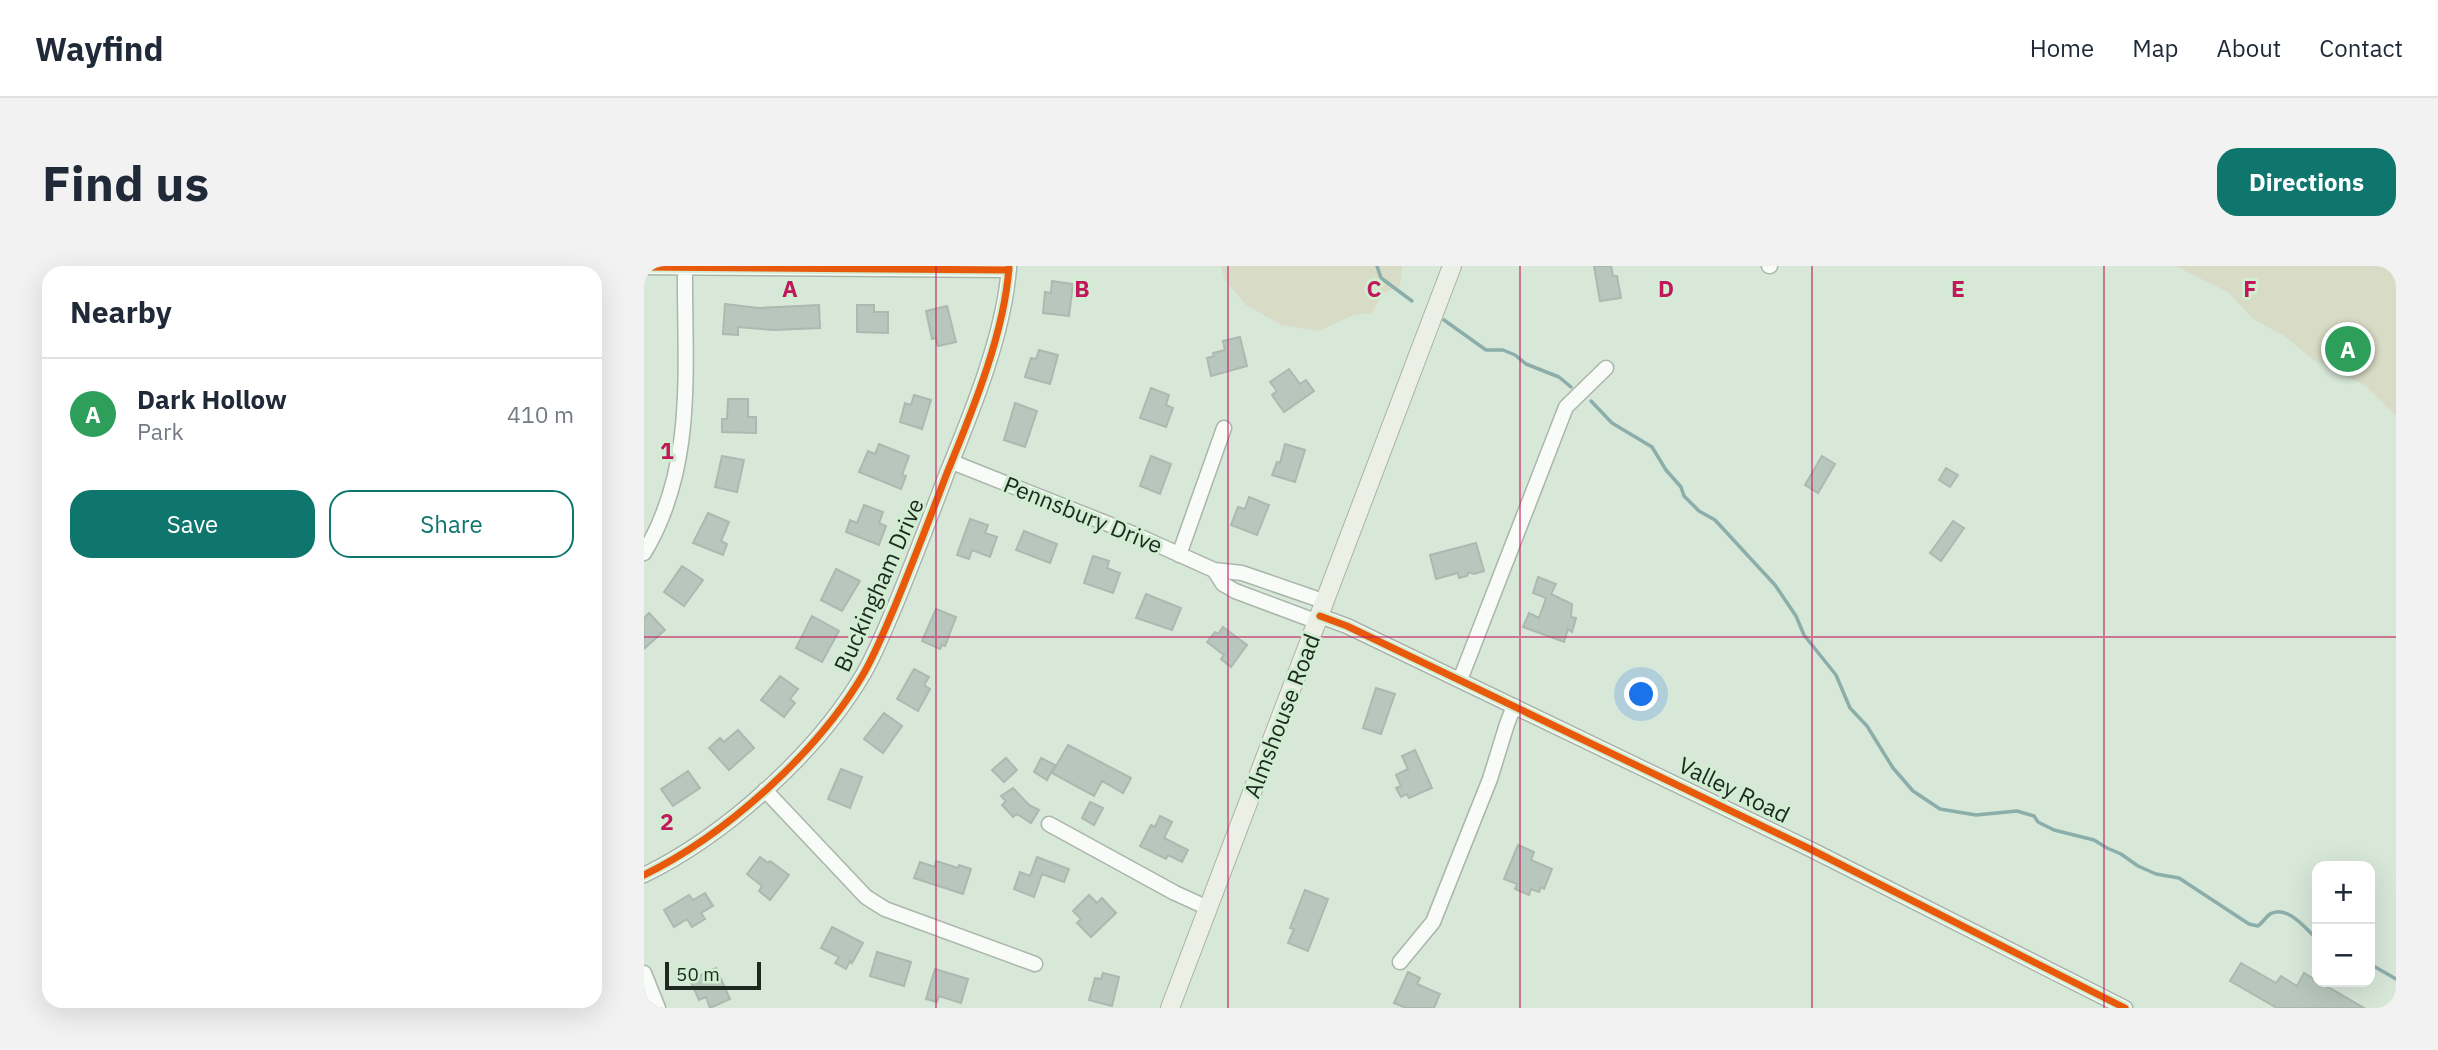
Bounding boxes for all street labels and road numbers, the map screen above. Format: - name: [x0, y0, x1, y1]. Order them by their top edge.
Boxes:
- street label: Pennsbury Drive: [999, 469, 1167, 560]
- street label: Buckingham Drive: [826, 493, 930, 676]
- street label: Almshouse Road: [1236, 629, 1326, 802]
- street label: Valley Road: [1674, 749, 1795, 829]

